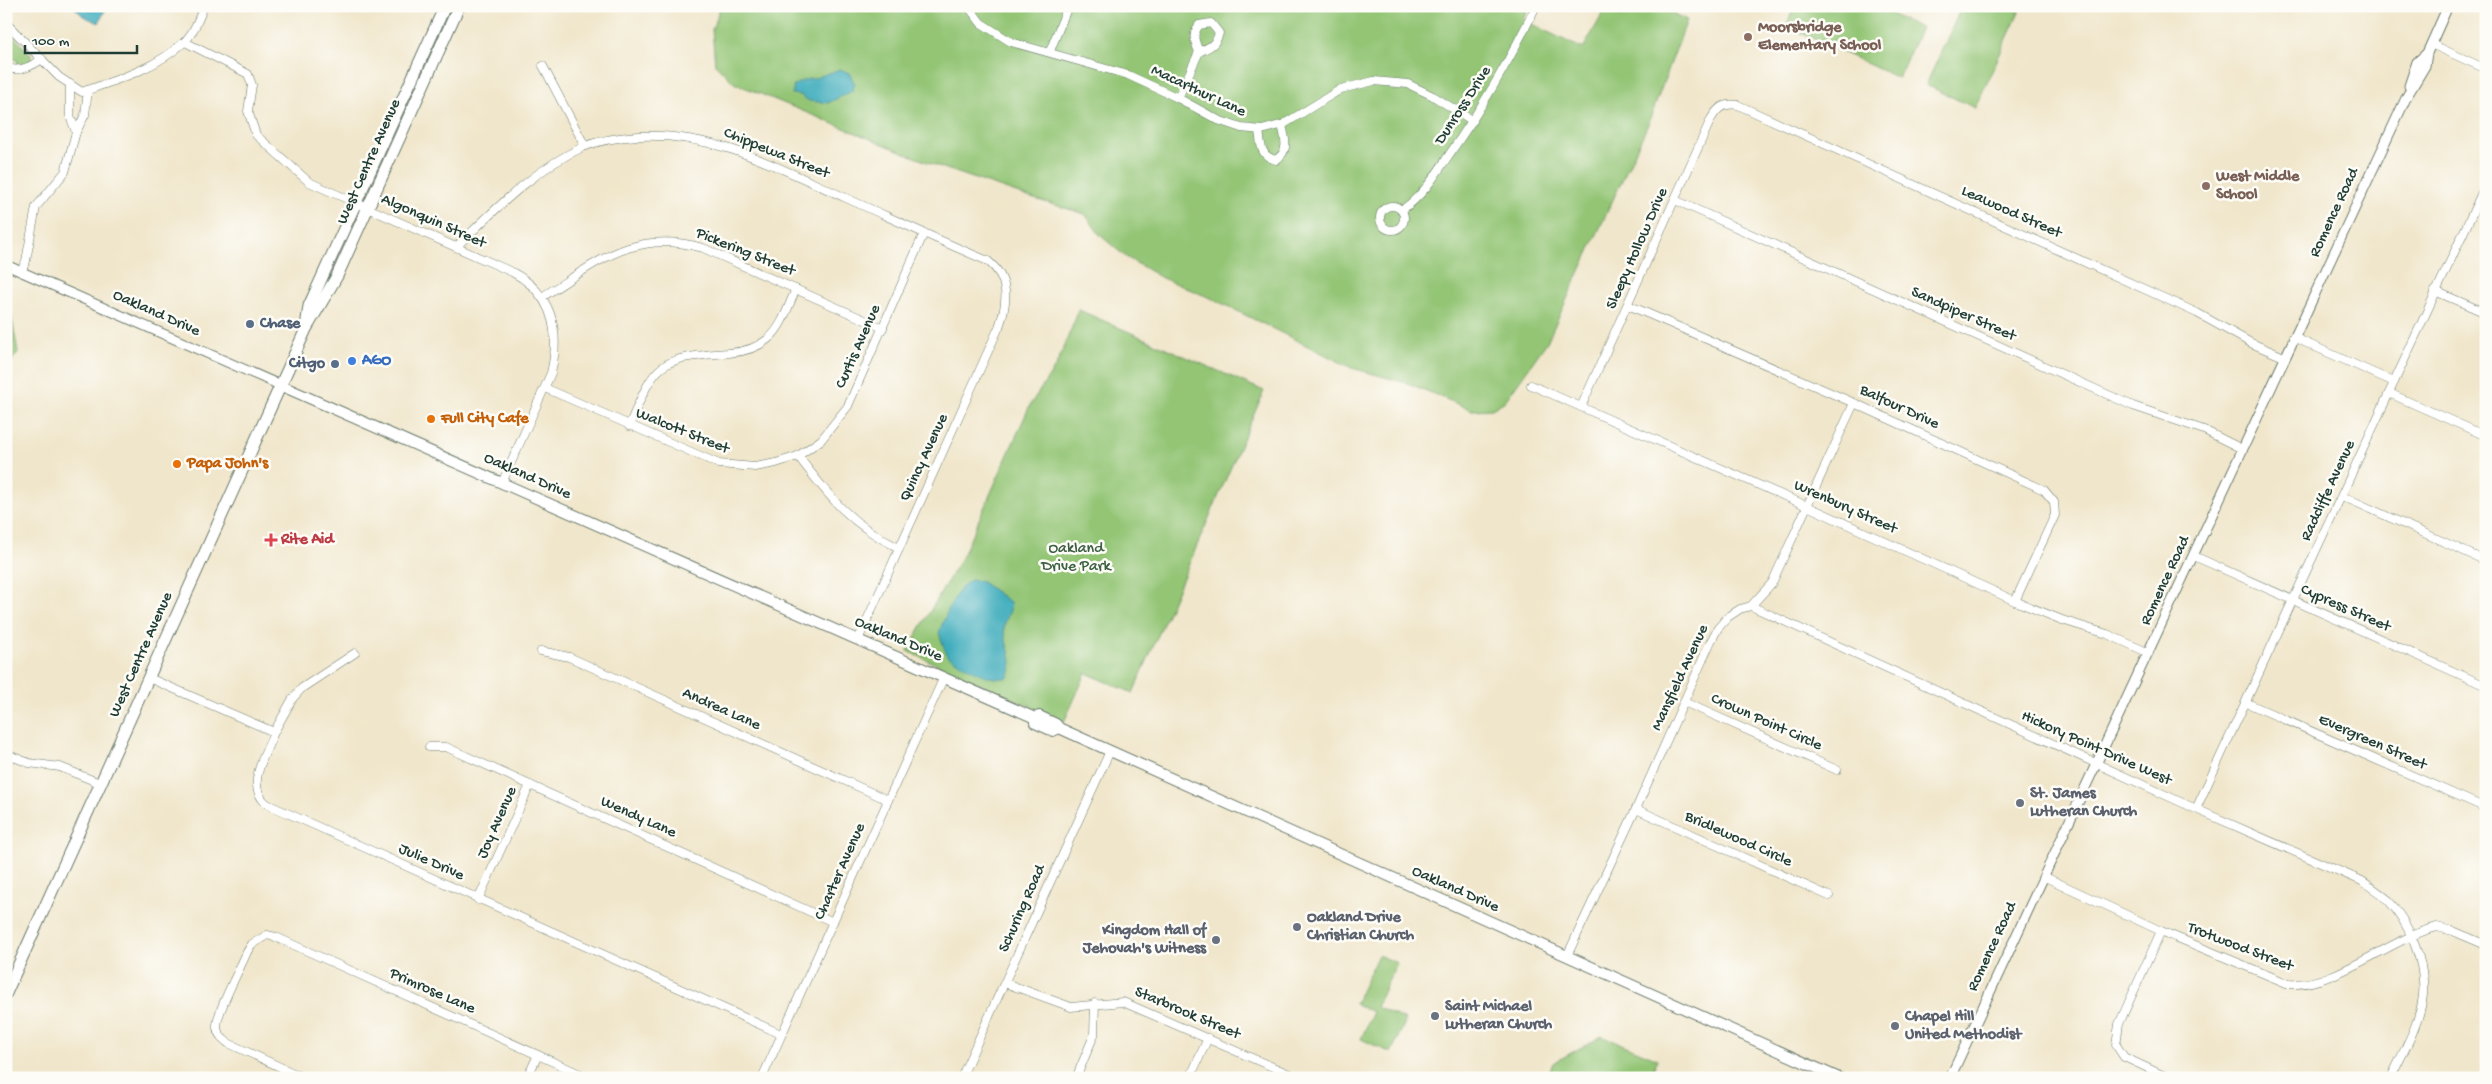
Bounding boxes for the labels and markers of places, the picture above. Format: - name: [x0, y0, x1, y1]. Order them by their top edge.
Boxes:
- place label: Moorsbridge Elementary School: [1758, 19, 1882, 56]
- marker: Moorsbridge Elementary School: [1742, 31, 1754, 43]
- place label: West Middle School: [2215, 168, 2300, 205]
- marker: West Middle School: [2200, 180, 2212, 192]
- place label: Chase: [259, 315, 301, 334]
- marker: Chase: [244, 318, 256, 330]
- place label: AGO: [361, 352, 392, 371]
- place label: Citgo: [288, 355, 326, 374]
- marker: AGO: [346, 355, 358, 367]
- marker: Citgo: [329, 358, 341, 370]
- place label: Full City Cafe: [440, 409, 529, 429]
- marker: Full City Cafe: [425, 413, 437, 425]
- place label: Papa John's: [186, 455, 269, 474]
- marker: Papa John's: [171, 458, 183, 470]
- place label: Rite Aid: [280, 531, 335, 550]
- marker: Rite Aid: [265, 534, 277, 546]
- place label: St. James Lutheran Church: [2030, 785, 2138, 822]
- marker: St. James Lutheran Church: [2014, 797, 2026, 809]
- place label: Oakland Drive Christian Church: [1306, 909, 1414, 946]
- place label: Kingdom Hall of Jehovah's Witness: [1082, 921, 1208, 959]
- marker: Oakland Drive Christian Church: [1291, 921, 1303, 933]
- marker: Kingdom Hall of Jehovah's Witness: [1210, 934, 1222, 946]
- place label: Saint Michael Lutheran Church: [1445, 998, 1553, 1035]
- place label: Chapel Hill United Methodist: [1904, 1008, 2023, 1045]
- marker: Saint Michael Lutheran Church: [1429, 1010, 1441, 1022]
- marker: Chapel Hill United Methodist: [1889, 1020, 1901, 1032]

